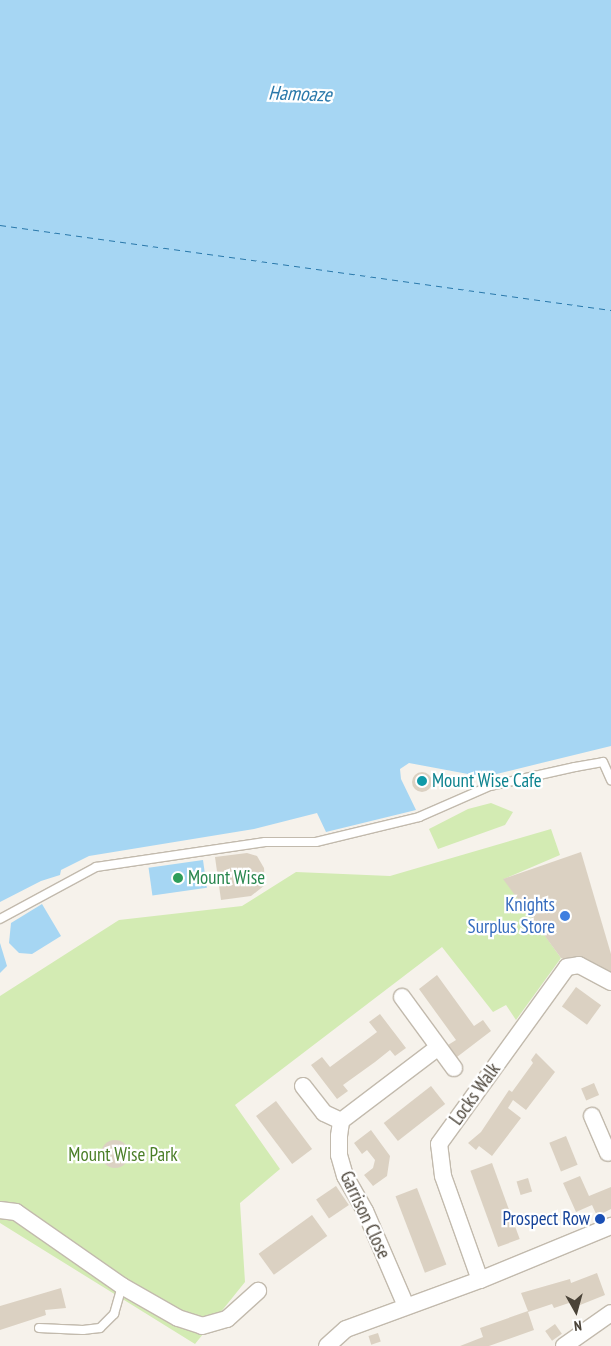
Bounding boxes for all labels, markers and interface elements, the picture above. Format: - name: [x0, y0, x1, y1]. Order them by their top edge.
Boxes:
- water label: Hamoaze: [268, 81, 332, 107]
- place label: Mount Wise Cafe: [432, 770, 542, 792]
- marker: Mount Wise Cafe: [416, 775, 428, 787]
- place label: Mount Wise: [188, 867, 265, 889]
- marker: Mount Wise: [172, 872, 184, 884]
- place label: Knights Surplus Store: [468, 894, 555, 938]
- marker: Knights Surplus Store: [559, 910, 571, 922]
- street label: Locks Walk: [445, 1058, 505, 1130]
- park label: Mount Wise Park: [68, 1144, 178, 1166]
- street label: Garrison Close: [335, 1168, 395, 1262]
- place label: Prospect Row: [503, 1208, 590, 1230]
- marker: Prospect Row: [594, 1213, 606, 1225]
- north arrow: [551, 1286, 601, 1336]
- text: N: [573, 1316, 583, 1335]

